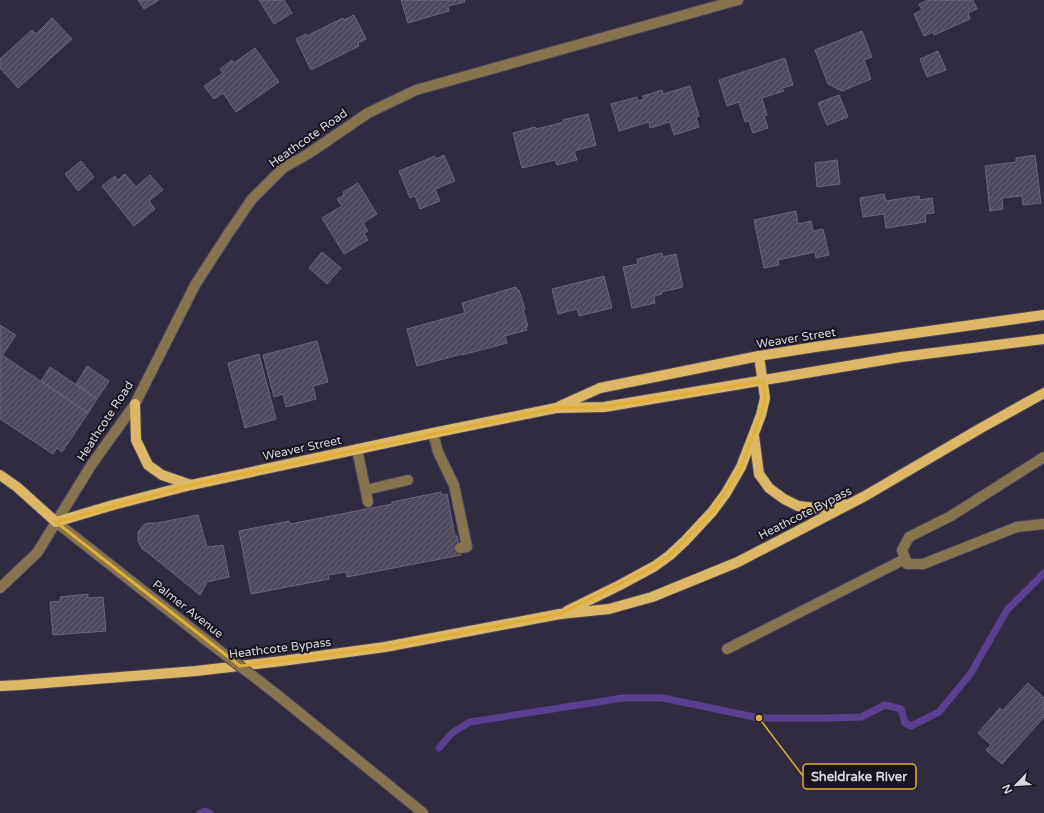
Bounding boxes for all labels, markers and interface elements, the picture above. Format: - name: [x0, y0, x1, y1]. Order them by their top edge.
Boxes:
- street label: Heathcote Road: [266, 106, 350, 170]
- street label: Weaver Street: [755, 325, 837, 351]
- street label: Heathcote Road: [74, 378, 136, 464]
- street label: Weaver Street: [261, 433, 343, 463]
- street label: Heathcote Bypass: [756, 483, 854, 543]
- street label: Palmer Avenue: [150, 577, 226, 641]
- street label: Heathcote Bypass: [228, 635, 332, 661]
- callout: Sheldrake River: [803, 764, 916, 789]
- north arrow: [996, 765, 1036, 805]
- text: Sheldrake River: [811, 769, 908, 785]
- text: N: [1000, 782, 1015, 796]

